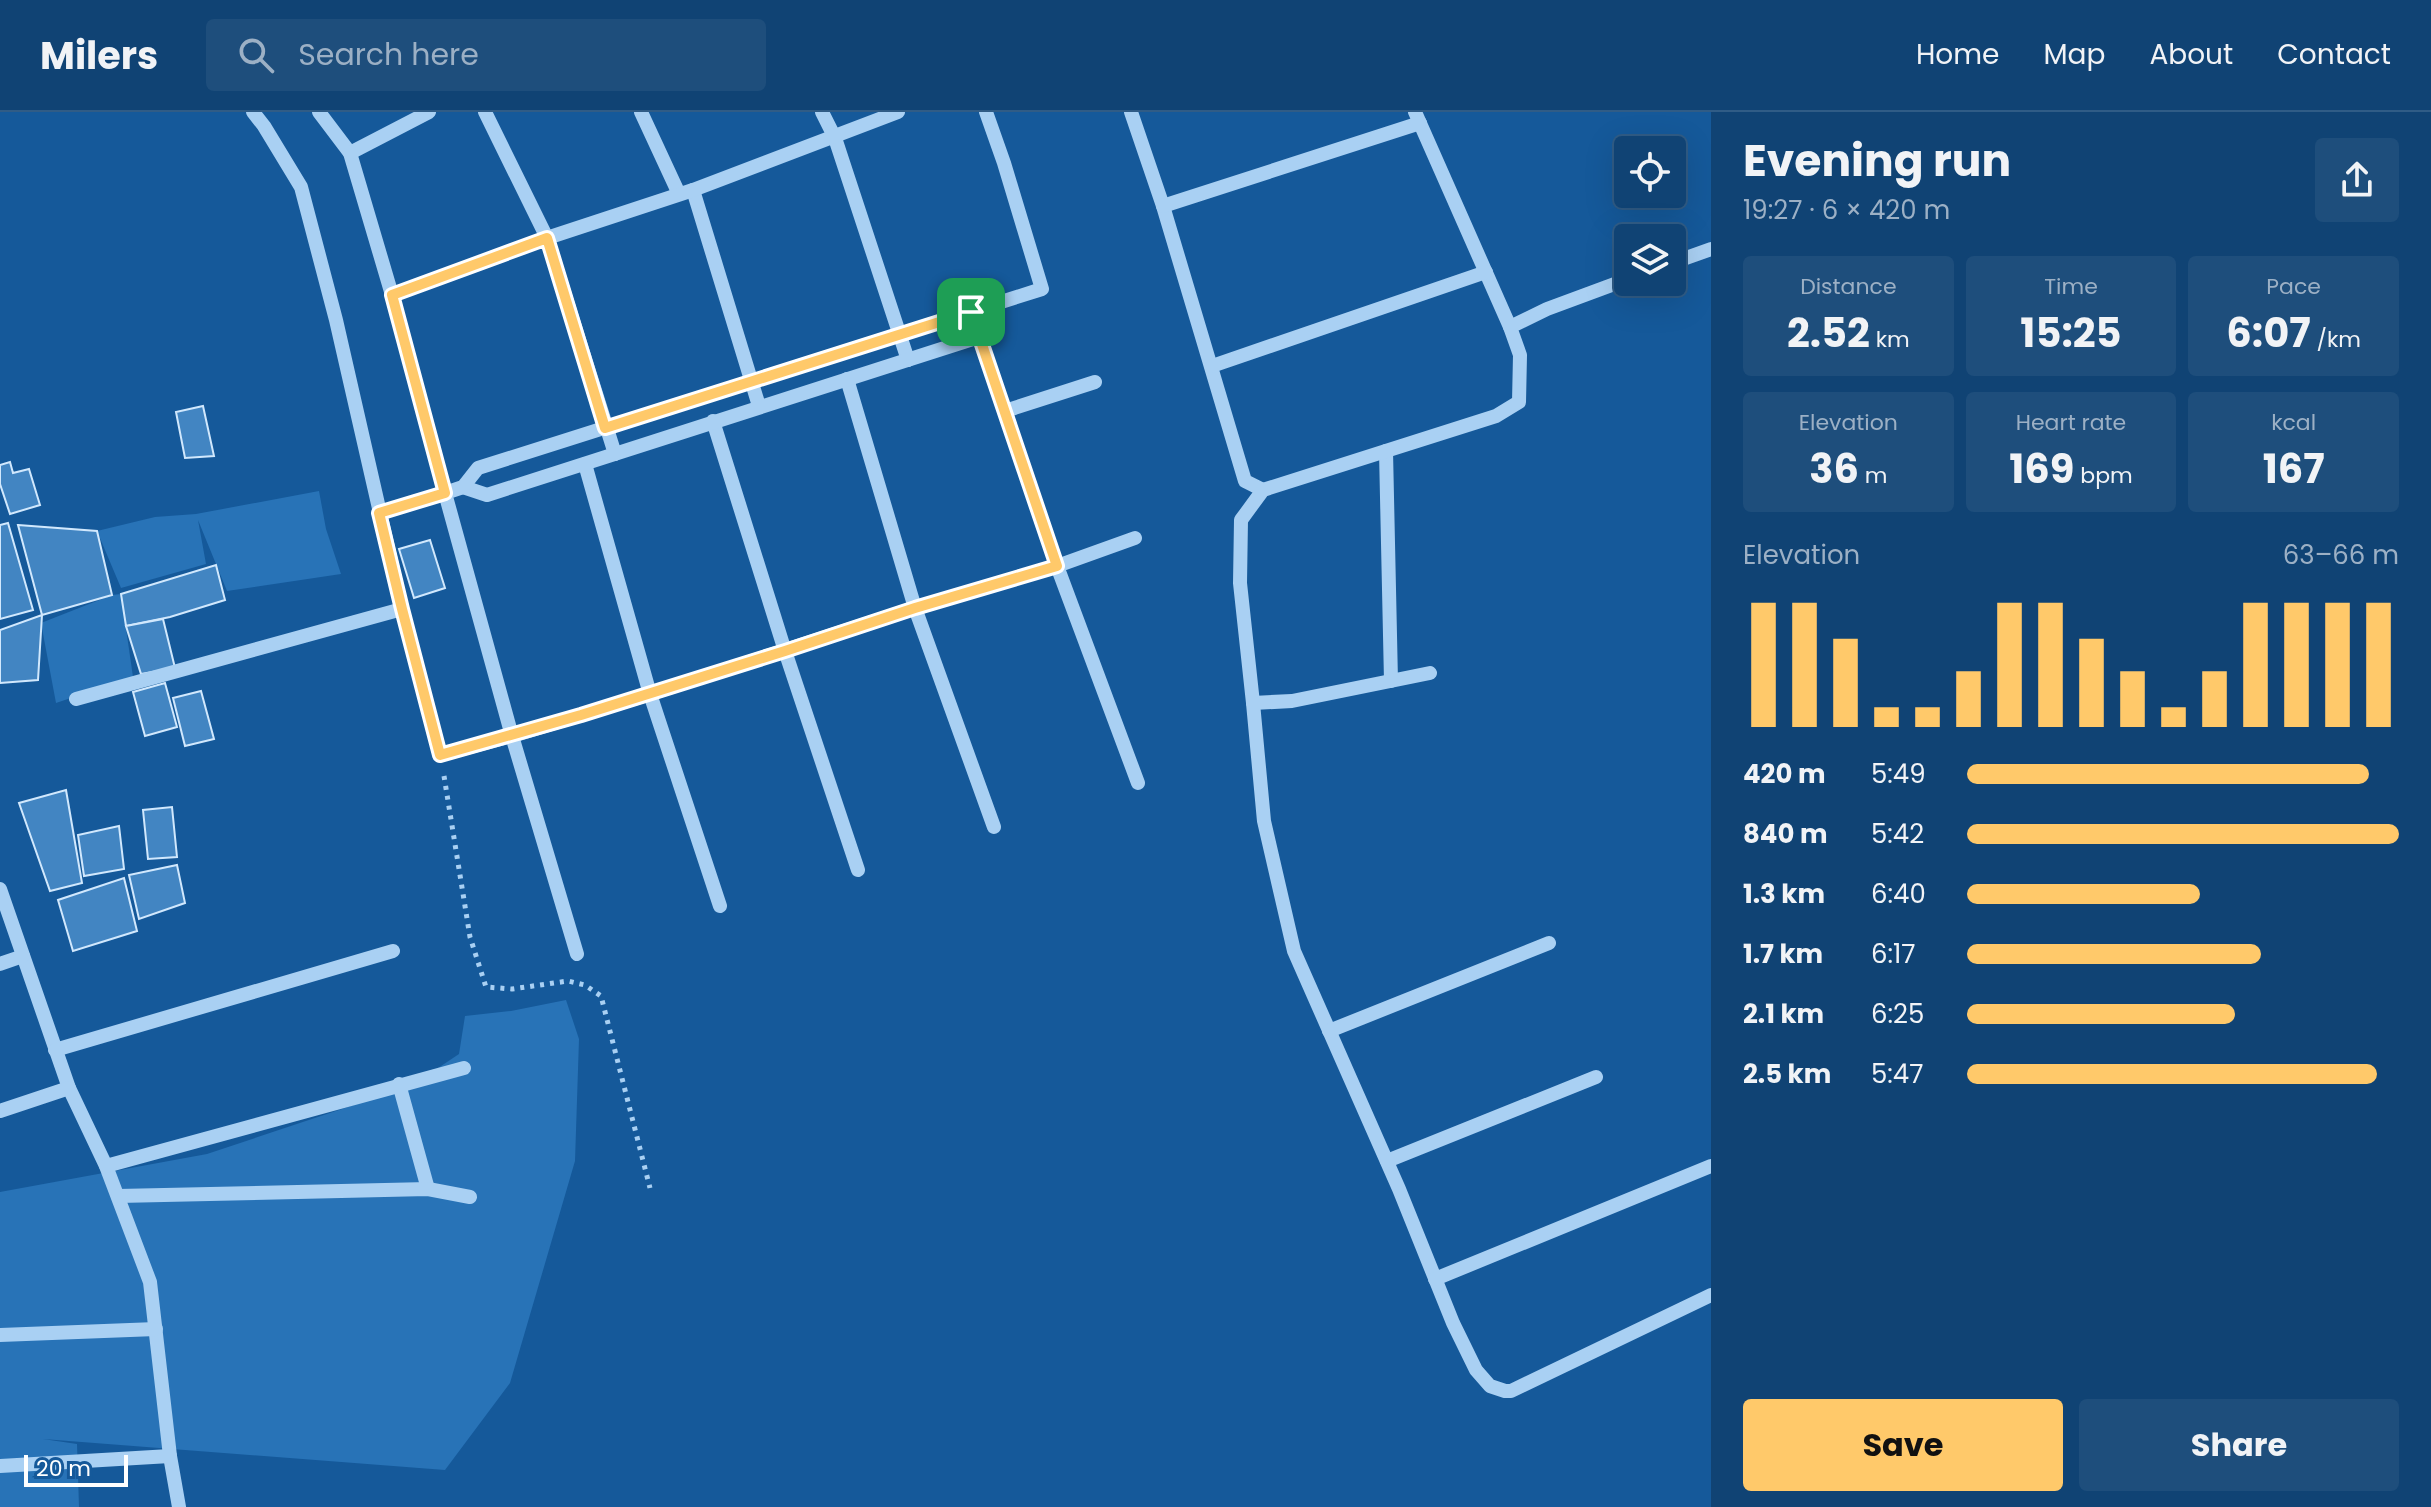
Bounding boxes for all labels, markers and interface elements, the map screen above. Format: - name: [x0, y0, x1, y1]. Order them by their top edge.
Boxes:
- search box: [206, 19, 766, 91]
- text: Milers: [40, 29, 158, 82]
- icon: search: [234, 33, 278, 77]
- text: Search here: [298, 33, 479, 76]
- text: Home: [1916, 35, 1999, 74]
- text: Map: [2043, 35, 2105, 74]
- text: About: [2149, 35, 2233, 74]
- text: Contact: [2277, 35, 2391, 74]
- text: Evening run: [1743, 130, 2011, 191]
- map controls: [1614, 136, 1686, 296]
- button: locate: [1614, 136, 1686, 208]
- button: share: [2315, 138, 2399, 222]
- text: 19:27 · 6 × 420 m: [1743, 192, 1950, 228]
- button: layers: [1614, 224, 1686, 296]
- text: Distance: [1800, 271, 1897, 302]
- text: Time: [2044, 271, 2098, 302]
- text: Pace: [2266, 271, 2321, 302]
- pin: [937, 278, 1005, 346]
- icon: arrive: [949, 290, 993, 334]
- text: 2.52: [1787, 305, 1870, 361]
- text: 15:25: [2020, 305, 2122, 361]
- text: 6:07: [2226, 305, 2311, 361]
- text: km: [1870, 324, 1910, 355]
- text: /km: [2311, 324, 2361, 355]
- text: Elevation: [1799, 407, 1898, 438]
- text: Heart rate: [2016, 407, 2126, 438]
- text: kcal: [2271, 407, 2316, 438]
- text: 36: [1809, 441, 1859, 497]
- text: 169: [2009, 441, 2074, 497]
- text: 167: [2263, 441, 2325, 497]
- text: m: [1859, 460, 1887, 491]
- text: bpm: [2074, 460, 2133, 491]
- text: Elevation: [1743, 537, 1860, 573]
- text: 63–66 m: [2283, 537, 2399, 573]
- text: 420 m: [1743, 756, 1825, 792]
- text: 5:49: [1871, 756, 1926, 792]
- text: 840 m: [1743, 816, 1827, 852]
- text: 5:42: [1871, 816, 1924, 852]
- text: 1.3 km: [1743, 876, 1825, 912]
- text: 6:40: [1871, 876, 1926, 912]
- text: 1.7 km: [1743, 936, 1823, 972]
- text: 6:17: [1871, 936, 1916, 972]
- text: 2.1 km: [1743, 996, 1824, 1032]
- text: 6:25: [1871, 996, 1924, 1032]
- text: 2.5 km: [1743, 1056, 1831, 1092]
- text: 5:47: [1871, 1056, 1923, 1092]
- button: Save: [1743, 1399, 2063, 1491]
- button: Share: [2079, 1399, 2399, 1491]
- scale bar: [24, 1451, 128, 1487]
- text: 20 m: [36, 1453, 91, 1484]

